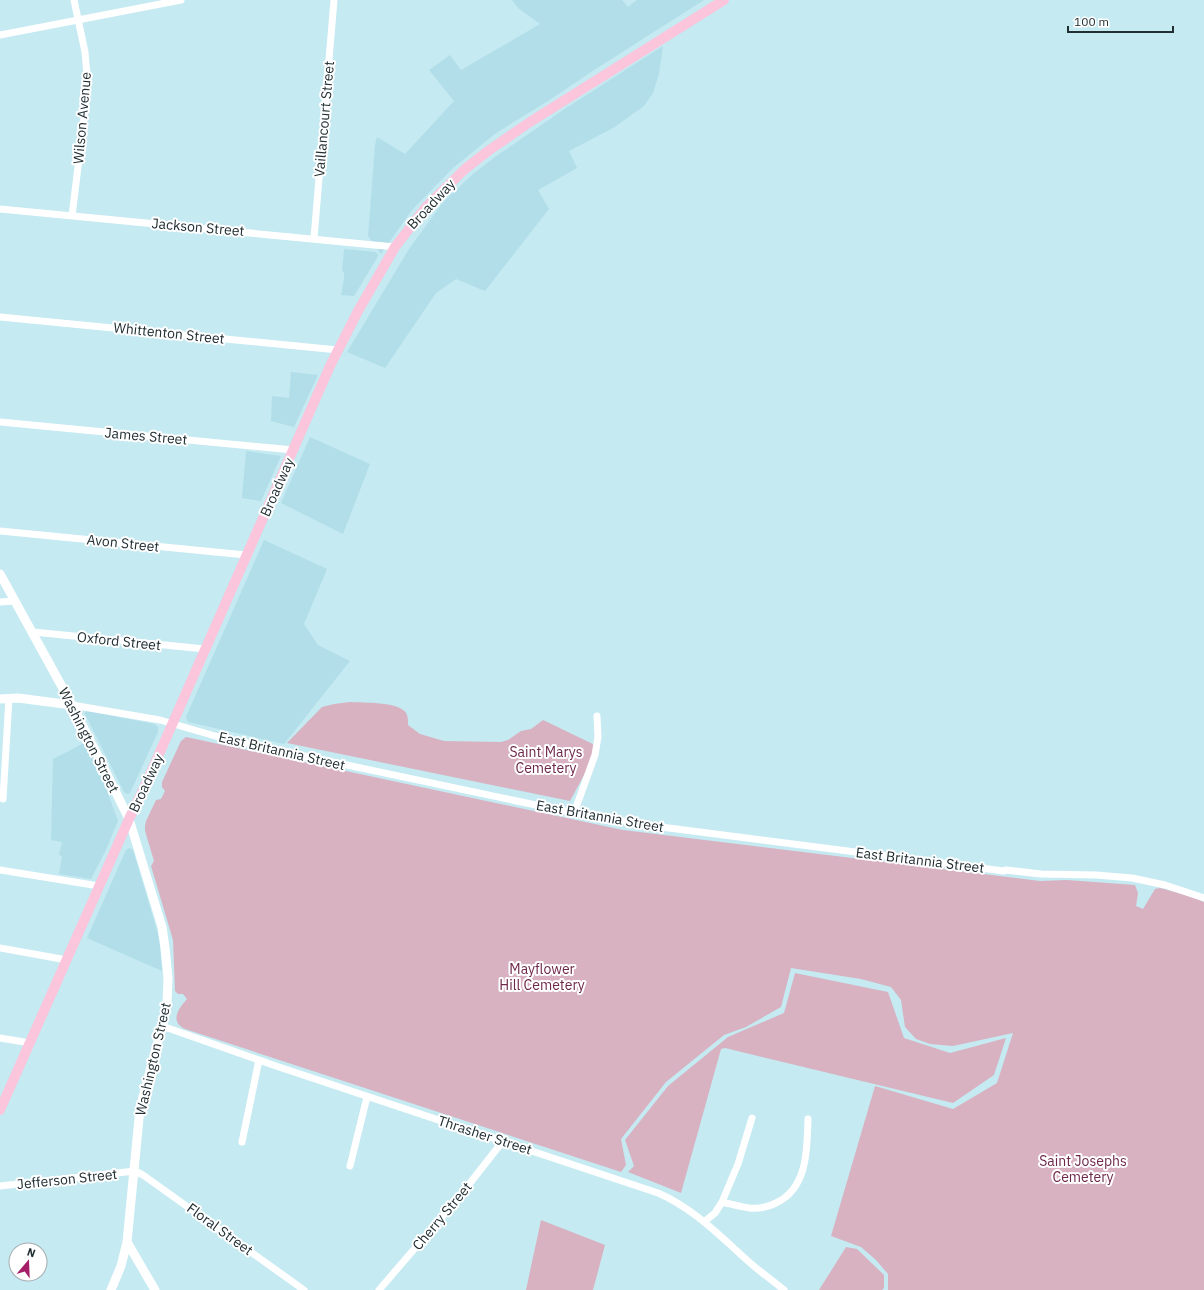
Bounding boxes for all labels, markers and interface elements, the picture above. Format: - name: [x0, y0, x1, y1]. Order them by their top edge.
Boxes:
- scale bar: [1068, 8, 1173, 34]
- text: 100 m: [1074, 14, 1109, 29]
- street label: Vaillancourt Street: [310, 60, 338, 178]
- street label: Wilson Avenue: [69, 71, 95, 165]
- street label: Broadway: [403, 175, 459, 233]
- street label: Jackson Street: [151, 214, 245, 240]
- street label: Whittenton Street: [113, 318, 225, 348]
- street label: James Street: [104, 423, 188, 449]
- street label: Broadway: [256, 455, 298, 519]
- street label: Avon Street: [86, 530, 160, 556]
- street label: Oxford Street: [76, 628, 162, 654]
- street label: Washington Street: [55, 684, 123, 796]
- street label: East Britannia Street: [217, 728, 347, 774]
- park label: Saint Marys Cemetery: [509, 743, 583, 777]
- street label: Broadway: [125, 751, 167, 815]
- street label: East Britannia Street: [535, 796, 665, 836]
- street label: East Britannia Street: [855, 843, 985, 877]
- park label: Mayflower Hill Cemetery: [499, 960, 585, 994]
- street label: Washington Street: [131, 1000, 175, 1117]
- street label: Thrasher Street: [436, 1111, 534, 1159]
- park label: Saint Josephs Cemetery: [1039, 1152, 1127, 1186]
- street label: Jefferson Street: [16, 1165, 118, 1193]
- street label: Cherry Street: [408, 1178, 476, 1254]
- street label: Floral Street: [183, 1199, 257, 1259]
- north arrow: [8, 1242, 48, 1282]
- text: N: [25, 1245, 37, 1260]

